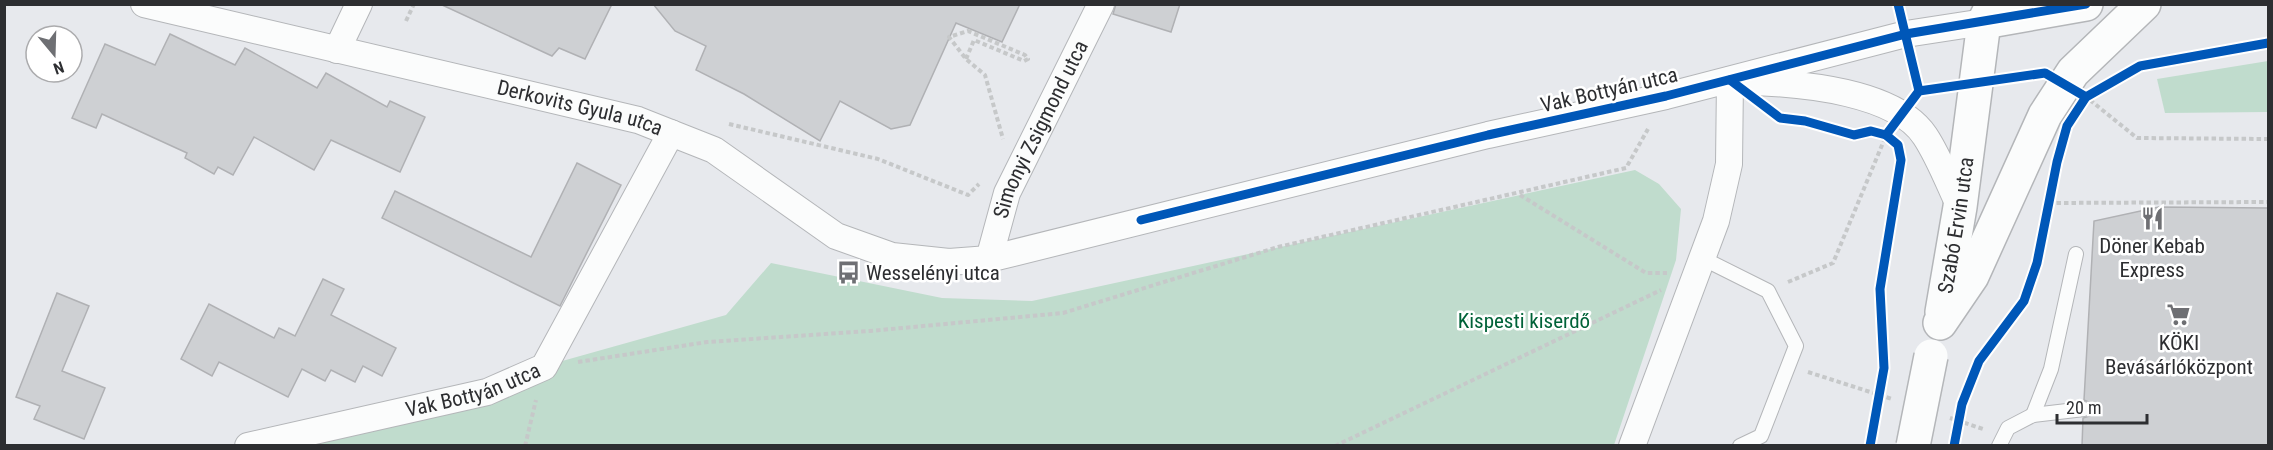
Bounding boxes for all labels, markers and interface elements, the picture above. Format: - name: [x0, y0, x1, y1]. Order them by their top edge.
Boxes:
- north arrow: [24, 24, 84, 84]
- street label: Simonyi Zsigmond utca: [989, 37, 1093, 221]
- text: N: [51, 57, 66, 78]
- street label: Vak Bottyán utca: [1538, 63, 1680, 117]
- street label: Derkovits Gyula utca: [495, 75, 666, 140]
- street label: Szabó Ervin utca: [1933, 155, 1978, 295]
- restaurant icon: Döner Kebab Express: [2139, 205, 2165, 231]
- place label: Döner Kebab Express: [2099, 234, 2205, 282]
- bus stop icon: Wesselényi utca: [835, 260, 861, 286]
- place label: Wesselényi utca: [866, 261, 1000, 285]
- supermarket icon: KÖKI Bevásárlóközpont: [2166, 302, 2192, 328]
- park label: Kispesti kiserdő: [1458, 309, 1590, 333]
- place label: KÖKI Bevásárlóközpont: [2105, 331, 2253, 379]
- street label: Vak Bottyán utca: [403, 358, 544, 422]
- scale bar: [2057, 387, 2147, 425]
- text: 20 m: [2066, 397, 2101, 418]

